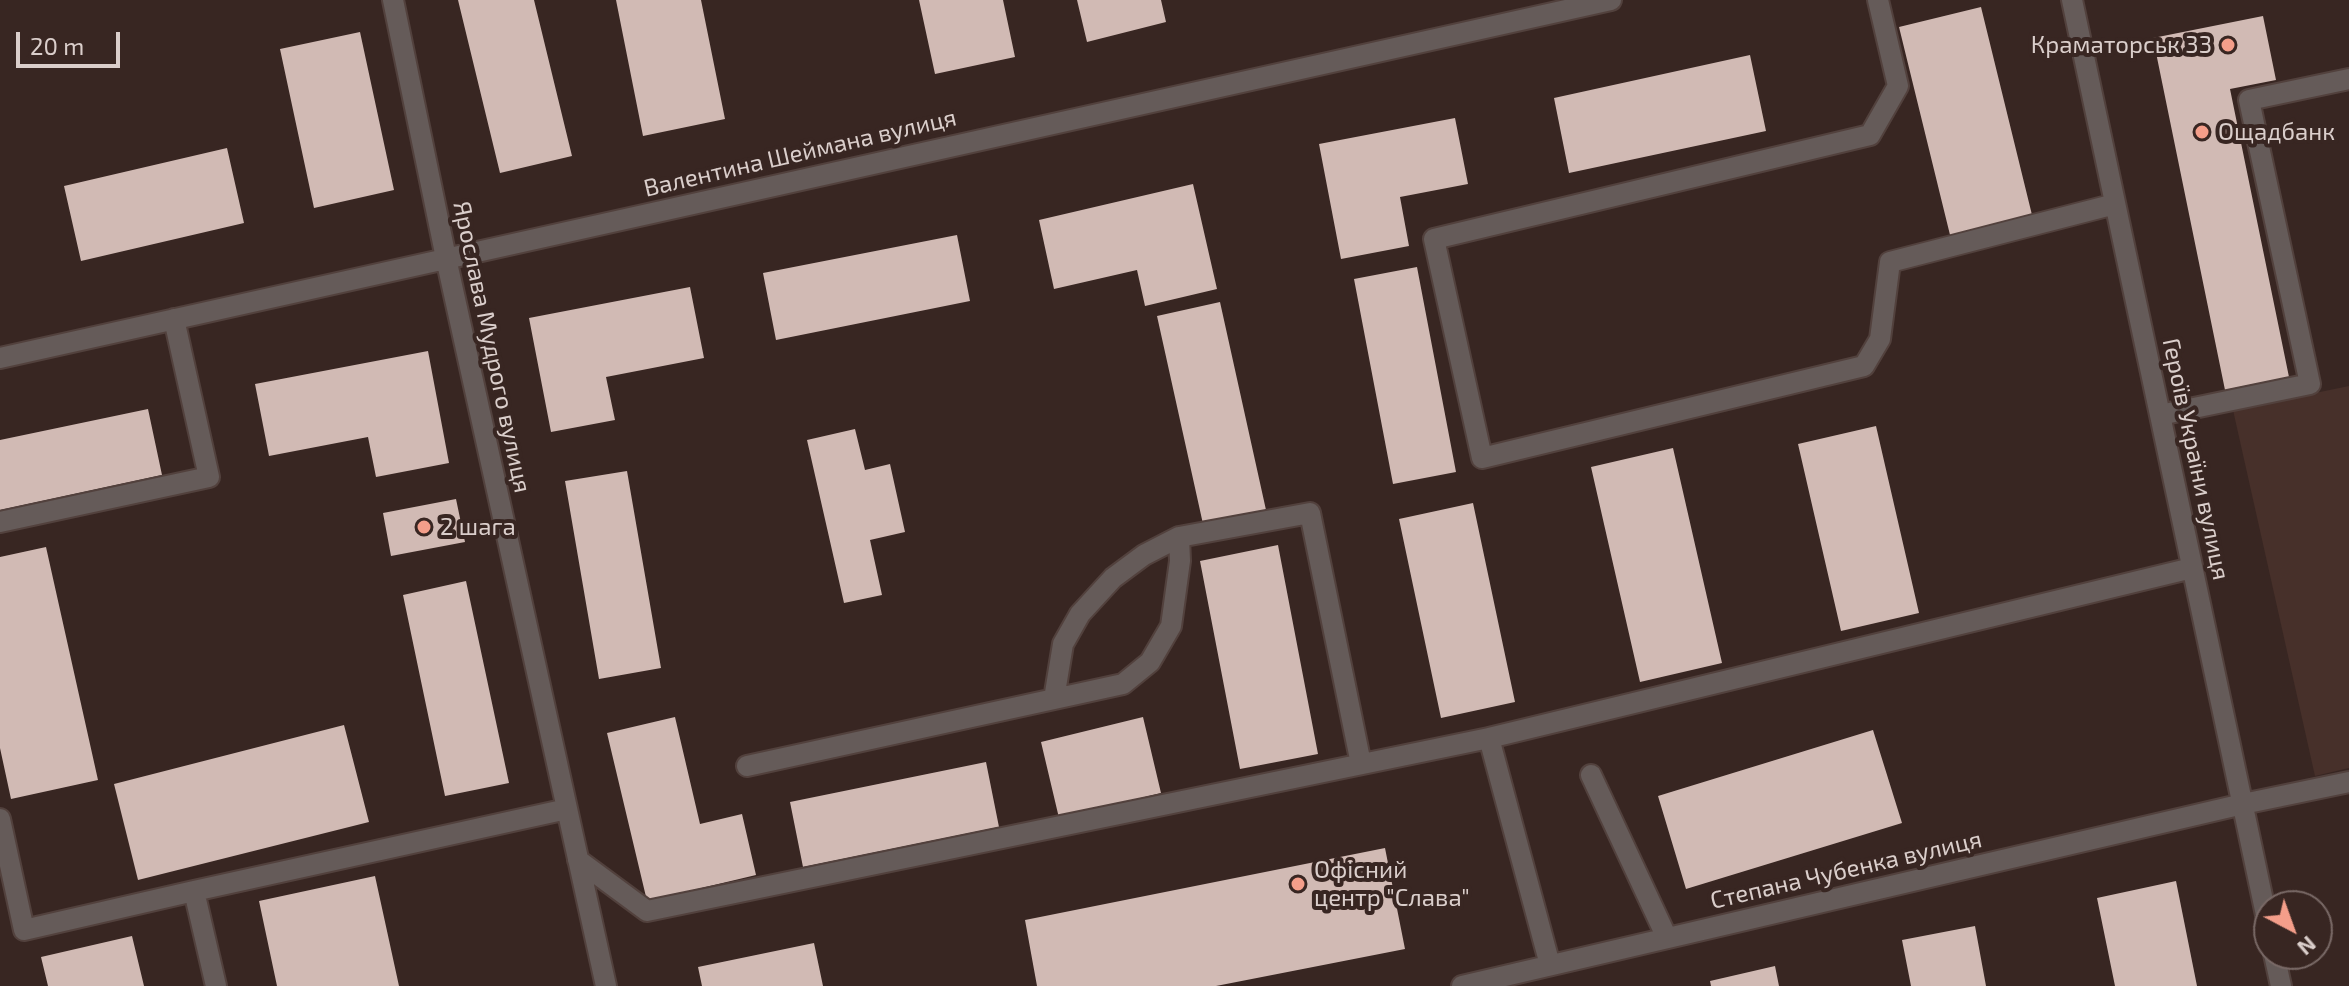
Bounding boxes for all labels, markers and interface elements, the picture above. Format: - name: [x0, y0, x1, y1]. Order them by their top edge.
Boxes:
- scale bar: [20, 16, 124, 66]
- text: 20 m: [30, 31, 84, 60]
- place label: Краматорськ 33: [2031, 31, 2212, 59]
- marker: Краматорськ 33: [2219, 36, 2237, 54]
- street label: Валентина Шеймана вулиця: [641, 103, 959, 203]
- place label: Ощадбанк: [2218, 118, 2335, 146]
- marker: Ощадбанк: [2193, 123, 2211, 141]
- street label: Ярослава Мудрого вулиця: [447, 199, 537, 495]
- street label: Героїв України вулиця: [2156, 336, 2236, 582]
- place label: 2 шага: [440, 513, 516, 541]
- marker: 2 шага: [415, 518, 433, 536]
- street label: Степана Чубенка вулиця: [1707, 825, 1985, 915]
- place label: Офісний центр "Слава": [1314, 856, 1470, 912]
- marker: Офісний центр "Слава": [1289, 875, 1307, 893]
- north arrow: [2253, 890, 2333, 970]
- text: N: [2293, 932, 2322, 962]

